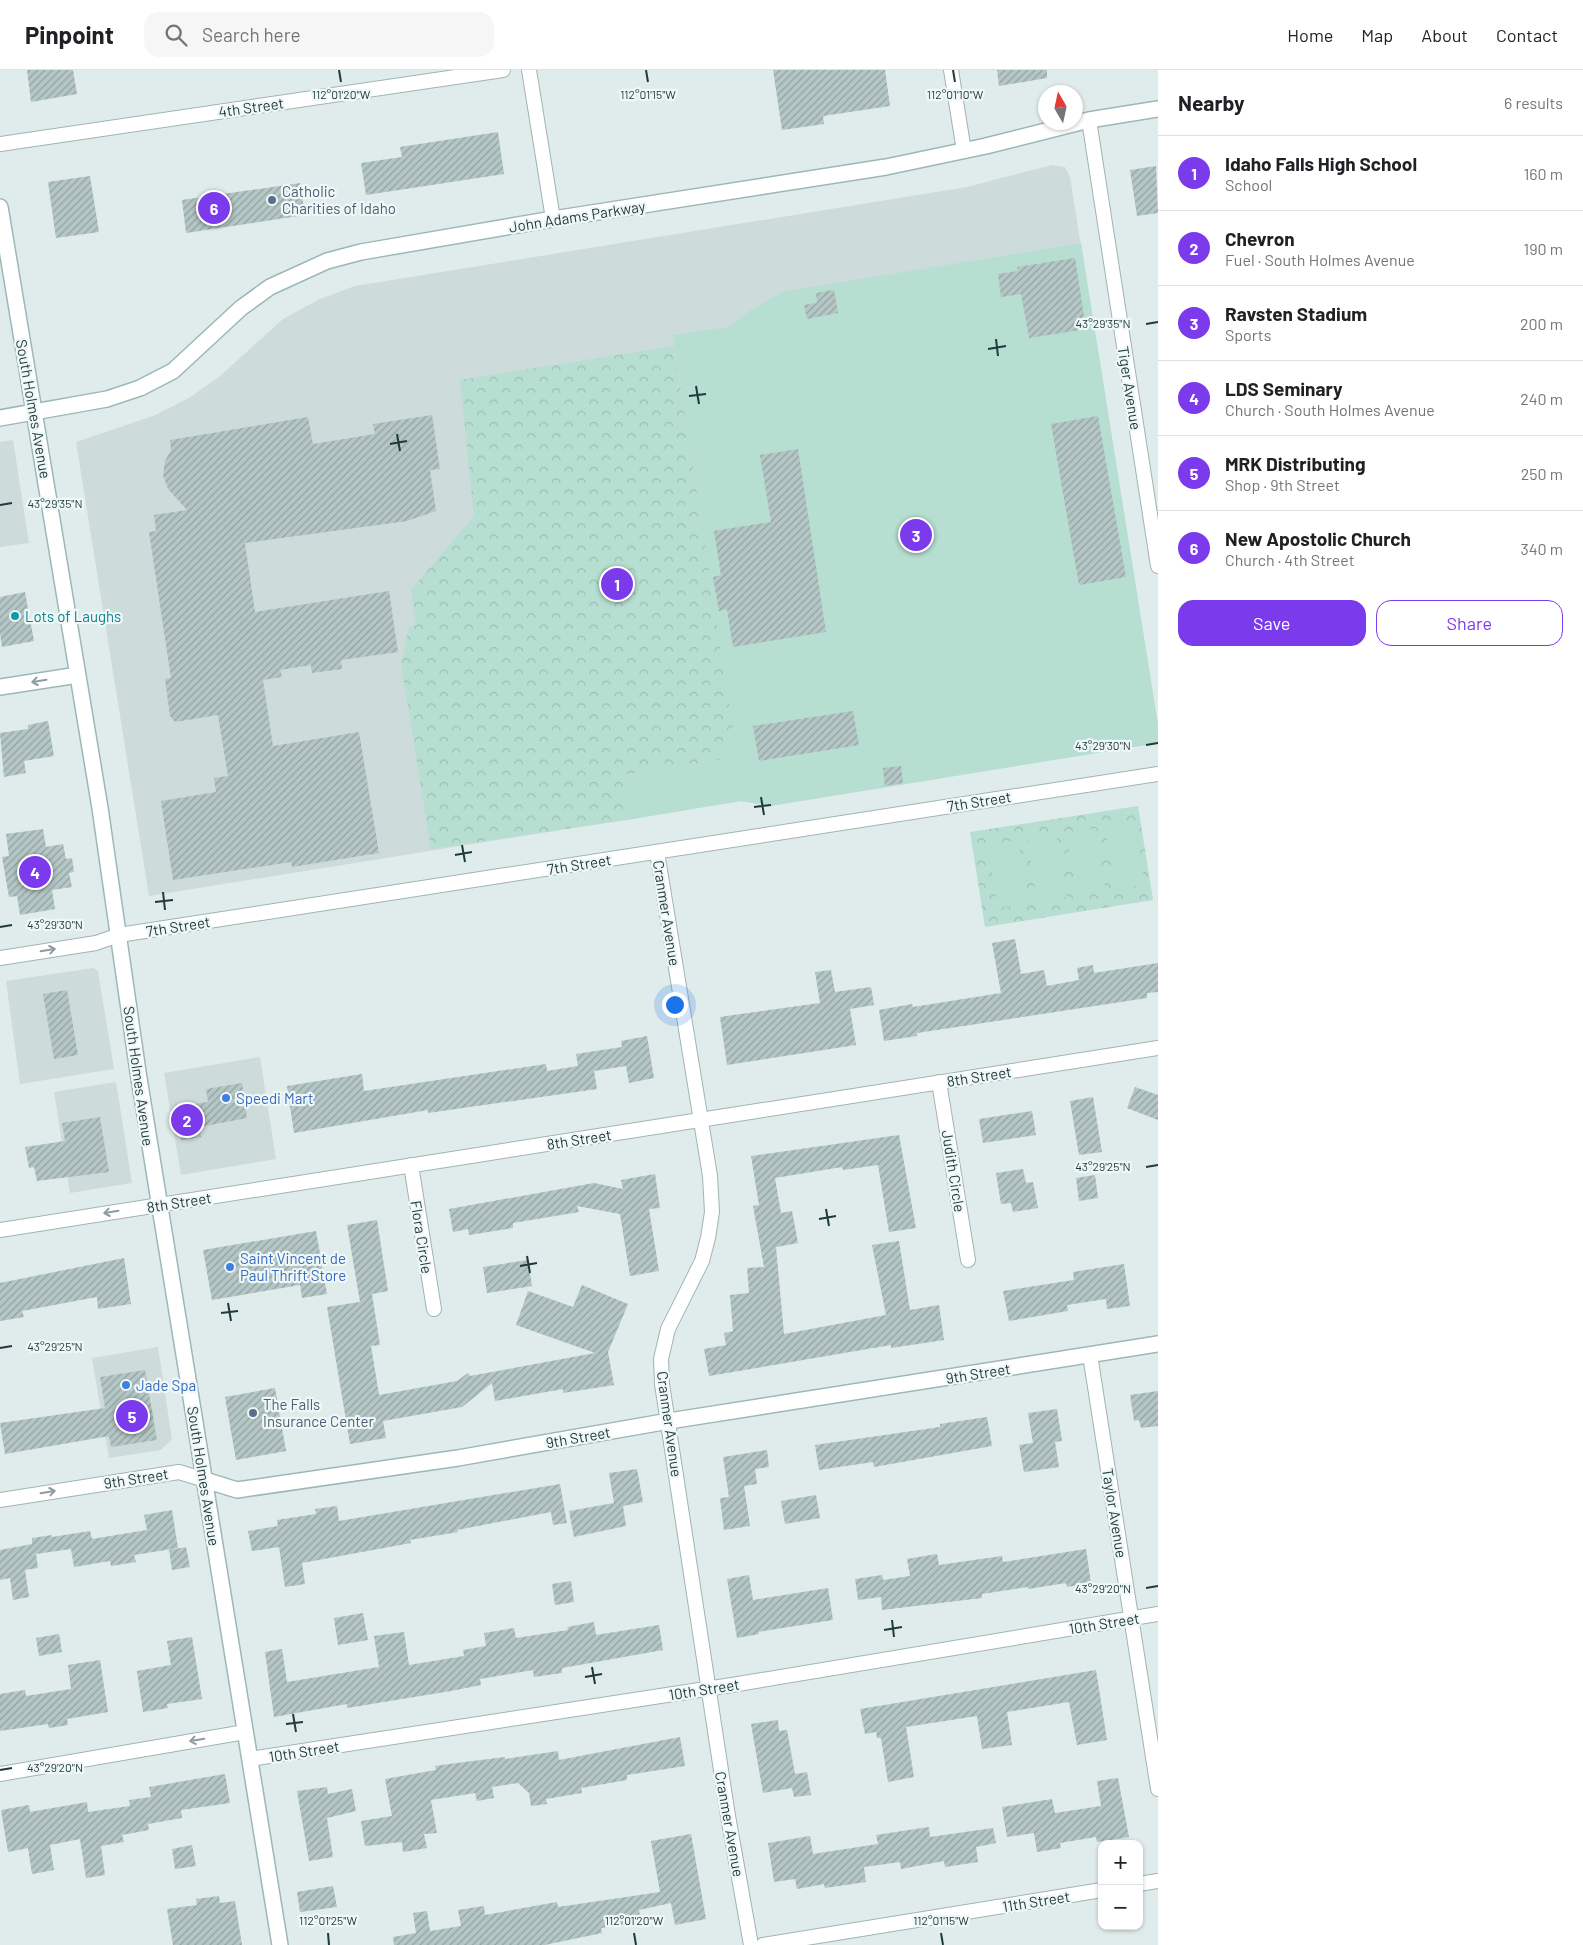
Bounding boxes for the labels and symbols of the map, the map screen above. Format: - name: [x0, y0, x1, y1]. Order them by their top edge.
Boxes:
- north arrow: [1038, 85, 1083, 130]
- text: 112°01'20"W: [312, 87, 371, 101]
- text: 112°01'15"W: [620, 87, 676, 101]
- text: 112°01'10"W: [927, 87, 984, 101]
- street label: 4th Street: [217, 94, 285, 120]
- place label: Catholic Charities of Idaho: [282, 182, 396, 217]
- pin: 6: [198, 189, 230, 227]
- marker: Catholic Charities of Idaho: [266, 194, 278, 206]
- street label: John Adams Parkway: [507, 196, 647, 236]
- text: 43°29'35"N: [1075, 316, 1131, 330]
- street label: South Holmes Avenue: [13, 338, 55, 480]
- street label: Tiger Avenue: [1115, 345, 1145, 431]
- text: 43°29'35"N: [27, 496, 83, 510]
- pin: 3: [900, 516, 932, 554]
- pin: 1: [601, 565, 633, 603]
- place label: Lots of Laughs: [25, 607, 121, 625]
- marker: Lots of Laughs: [9, 610, 21, 622]
- one-way arrow: [31, 677, 47, 687]
- text: 43°29'30"N: [1075, 738, 1131, 752]
- street label: 7th Street: [946, 787, 1012, 815]
- street label: 7th Street: [546, 850, 612, 878]
- pin: 4: [19, 853, 51, 891]
- street label: Cranmer Avenue: [650, 859, 684, 967]
- street label: 7th Street: [145, 912, 211, 940]
- text: 43°29'30"N: [27, 917, 83, 931]
- one-way arrow: [40, 945, 56, 955]
- your location: [662, 992, 688, 1018]
- street label: South Holmes Avenue: [120, 1005, 158, 1147]
- street label: 8th Street: [945, 1062, 1013, 1090]
- place label: Speedi Mart: [236, 1089, 313, 1107]
- marker: Speedi Mart: [220, 1092, 232, 1104]
- pin: 2: [171, 1101, 203, 1139]
- street label: 8th Street: [545, 1125, 613, 1153]
- street label: Judith Circle: [939, 1129, 969, 1213]
- text: 43°29'25"N: [1075, 1159, 1131, 1173]
- street label: 8th Street: [145, 1188, 213, 1216]
- street label: Flora Circle: [407, 1199, 437, 1275]
- one-way arrow: [103, 1208, 119, 1218]
- place label: Saint Vincent de Paul Thrift Store: [240, 1249, 346, 1284]
- marker: Saint Vincent de Paul Thrift Store: [224, 1261, 236, 1273]
- text: 43°29'25"N: [27, 1339, 83, 1353]
- street label: 9th Street: [944, 1359, 1012, 1387]
- street label: Cranmer Avenue: [654, 1370, 686, 1478]
- place label: Jade Spa: [136, 1376, 196, 1394]
- marker: Jade Spa: [120, 1379, 132, 1391]
- place label: The Falls Insurance Center: [263, 1395, 374, 1430]
- pin: 5: [116, 1397, 148, 1435]
- street label: South Holmes Avenue: [184, 1405, 224, 1547]
- marker: The Falls Insurance Center: [247, 1407, 259, 1419]
- street label: 9th Street: [544, 1422, 612, 1452]
- street label: 9th Street: [102, 1464, 170, 1492]
- street label: Taylor Avenue: [1099, 1467, 1131, 1559]
- one-way arrow: [40, 1487, 56, 1497]
- text: 43°29'20"N: [1075, 1581, 1131, 1595]
- street label: 10th Street: [1067, 1609, 1141, 1637]
- street label: 10th Street: [667, 1675, 741, 1703]
- one-way arrow: [189, 1736, 205, 1746]
- street label: 10th Street: [267, 1737, 341, 1765]
- text: 43°29'20"N: [27, 1760, 83, 1774]
- street label: Cranmer Avenue: [712, 1770, 748, 1878]
- street label: 11th Street: [1001, 1887, 1071, 1915]
- text: 112°01'25"W: [299, 1913, 357, 1927]
- text: 112°01'20"W: [605, 1913, 664, 1927]
- text: 112°01'15"W: [913, 1913, 969, 1927]

